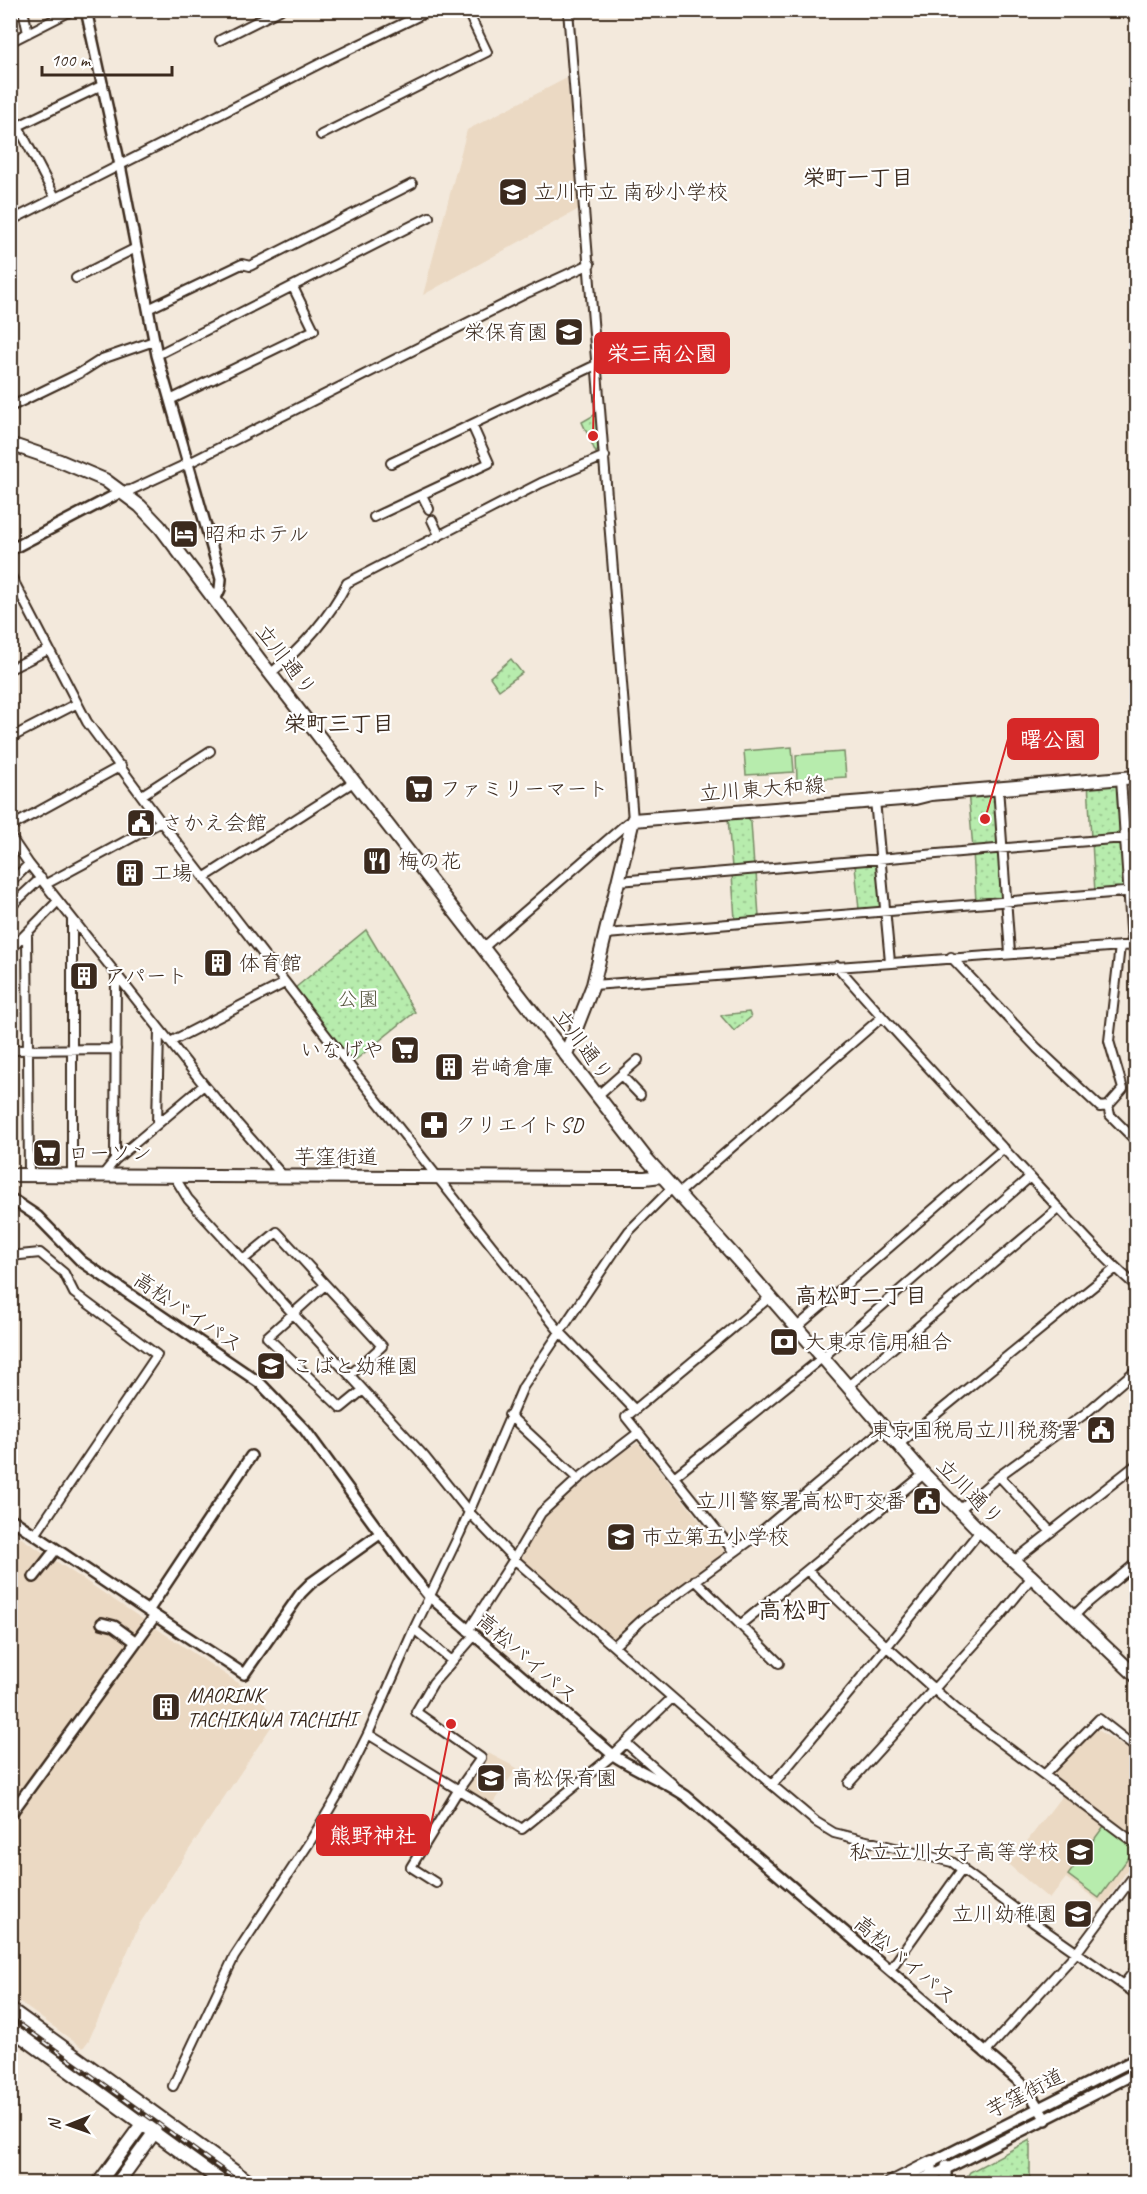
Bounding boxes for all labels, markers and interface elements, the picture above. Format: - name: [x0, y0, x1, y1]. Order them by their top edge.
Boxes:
- scale bar: [42, 39, 172, 77]
- text: 100 m: [51, 49, 92, 71]
- district label: 栄町一丁目: [803, 164, 913, 192]
- school or university icon: 立川市立 南砂小学校: [497, 176, 529, 208]
- place label: 立川市立 南砂小学校: [534, 179, 728, 205]
- school or university icon: 栄保育園: [553, 316, 585, 348]
- place label: 栄保育園: [464, 319, 548, 345]
- callout: 栄三南公園: [595, 333, 729, 373]
- text: 栄三南公園: [607, 340, 717, 368]
- hotel icon: 昭和ホテル: [168, 518, 200, 550]
- place label: 昭和ホテル: [205, 521, 309, 547]
- street label: 立川通り: [250, 619, 322, 701]
- district label: 栄町三丁目: [284, 710, 394, 738]
- callout: 曙公園: [1008, 719, 1098, 759]
- text: 曙公園: [1020, 726, 1086, 754]
- street label: 立川東大和線: [698, 772, 826, 806]
- supermarket icon: ファミリーマート: [403, 773, 435, 805]
- place label: ファミリーマート: [440, 776, 608, 802]
- public building icon: さかえ会館: [125, 807, 157, 839]
- place label: さかえ会館: [162, 810, 267, 836]
- restaurant icon: 梅の花: [361, 845, 393, 877]
- place label: 梅の花: [398, 848, 461, 874]
- building icon: 工場: [114, 857, 146, 889]
- place label: 工場: [151, 860, 193, 886]
- building icon: 体育館: [202, 947, 234, 979]
- place label: 体育館: [239, 950, 302, 976]
- building icon: アパート: [68, 960, 100, 992]
- place label: アパート: [105, 963, 188, 989]
- park label: 公園: [337, 986, 379, 1012]
- street label: 立川通り: [547, 1004, 619, 1086]
- supermarket icon: いなげや: [389, 1034, 421, 1066]
- place label: いなげや: [300, 1037, 384, 1063]
- building icon: 岩崎倉庫: [433, 1051, 465, 1083]
- place label: 岩崎倉庫: [470, 1054, 554, 1080]
- pharmacy icon: クリエイトSD: [418, 1109, 450, 1141]
- place label: クリエイトSD: [455, 1112, 585, 1138]
- supermarket icon: ローソン: [31, 1137, 63, 1169]
- place label: ローソン: [68, 1140, 152, 1166]
- street label: 芋窪街道: [294, 1144, 378, 1170]
- street label: 高松バイパス: [129, 1266, 247, 1358]
- district label: 高松町二丁目: [795, 1282, 927, 1310]
- bank icon: 大東京信用組合: [768, 1326, 800, 1358]
- place label: 大東京信用組合: [805, 1329, 952, 1355]
- school or university icon: こばと幼稚園: [255, 1350, 287, 1382]
- place label: こばと幼稚園: [292, 1353, 418, 1379]
- public building icon: 東京国税局立川税務署: [1085, 1414, 1117, 1446]
- place label: 東京国税局立川税務署: [870, 1417, 1080, 1443]
- street label: 立川通り: [931, 1453, 1009, 1531]
- public building icon: 立川警察署高松町交番: [911, 1485, 943, 1517]
- place label: 立川警察署高松町交番: [696, 1488, 906, 1514]
- school or university icon: 市立第五小学校: [605, 1521, 637, 1553]
- place label: 市立第五小学校: [642, 1524, 789, 1550]
- district label: 高松町: [758, 1595, 830, 1625]
- street label: 高松バイパス: [471, 1607, 583, 1709]
- place label: MAORINK TACHIKAWA TACHIHI: [187, 1682, 361, 1732]
- building icon: MAORINK TACHIKAWA TACHIHI: [150, 1691, 182, 1723]
- school or university icon: 高松保育園: [475, 1762, 507, 1794]
- place label: 高松保育園: [512, 1765, 617, 1791]
- callout: 熊野神社: [317, 1815, 429, 1855]
- text: 熊野神社: [329, 1822, 417, 1850]
- school or university icon: 私立立川女子高等学校: [1064, 1836, 1096, 1868]
- place label: 私立立川女子高等学校: [849, 1839, 1059, 1865]
- school or university icon: 立川幼稚園: [1062, 1898, 1094, 1930]
- place label: 立川幼稚園: [952, 1901, 1057, 1927]
- street label: 高松バイパス: [849, 1910, 961, 2010]
- street label: 芋窪街道: [982, 2062, 1068, 2124]
- north arrow: [39, 2095, 99, 2155]
- text: N: [45, 2117, 65, 2130]

